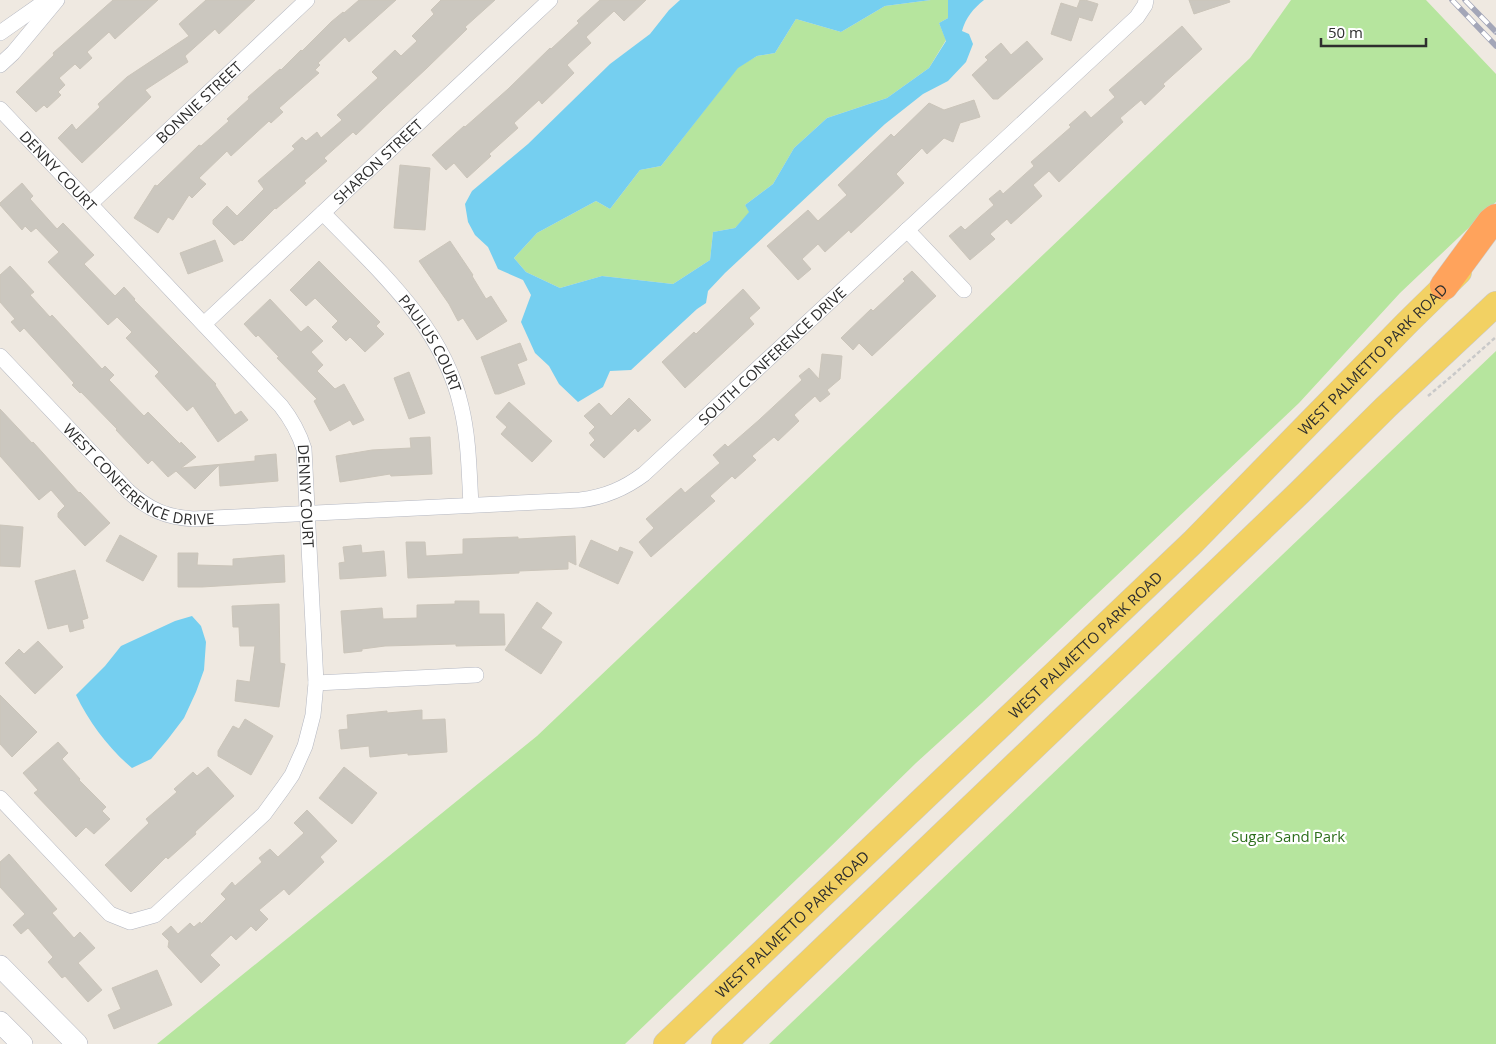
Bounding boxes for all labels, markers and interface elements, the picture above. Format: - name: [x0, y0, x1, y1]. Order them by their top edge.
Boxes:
- scale bar: [1321, 15, 1426, 47]
- text: 50 m: [1328, 22, 1363, 42]
- street label: BONNIE STREET: [151, 56, 246, 147]
- street label: SHARON STREET: [329, 114, 427, 208]
- street label: DENNY COURT: [16, 126, 102, 216]
- street label: WEST PALMETTO PARK ROAD: [1293, 279, 1452, 439]
- street label: SOUTH CONFERENCE DRIVE: [694, 282, 850, 429]
- street label: PAULUS COURT: [394, 290, 467, 395]
- street label: WEST CONFERENCE DRIVE: [59, 419, 215, 529]
- street label: DENNY COURT: [294, 444, 319, 549]
- street label: WEST PALMETTO PARK ROAD: [1004, 567, 1166, 723]
- park label: Sugar Sand Park: [1231, 826, 1345, 846]
- street label: WEST PALMETTO PARK ROAD: [711, 846, 873, 1002]

